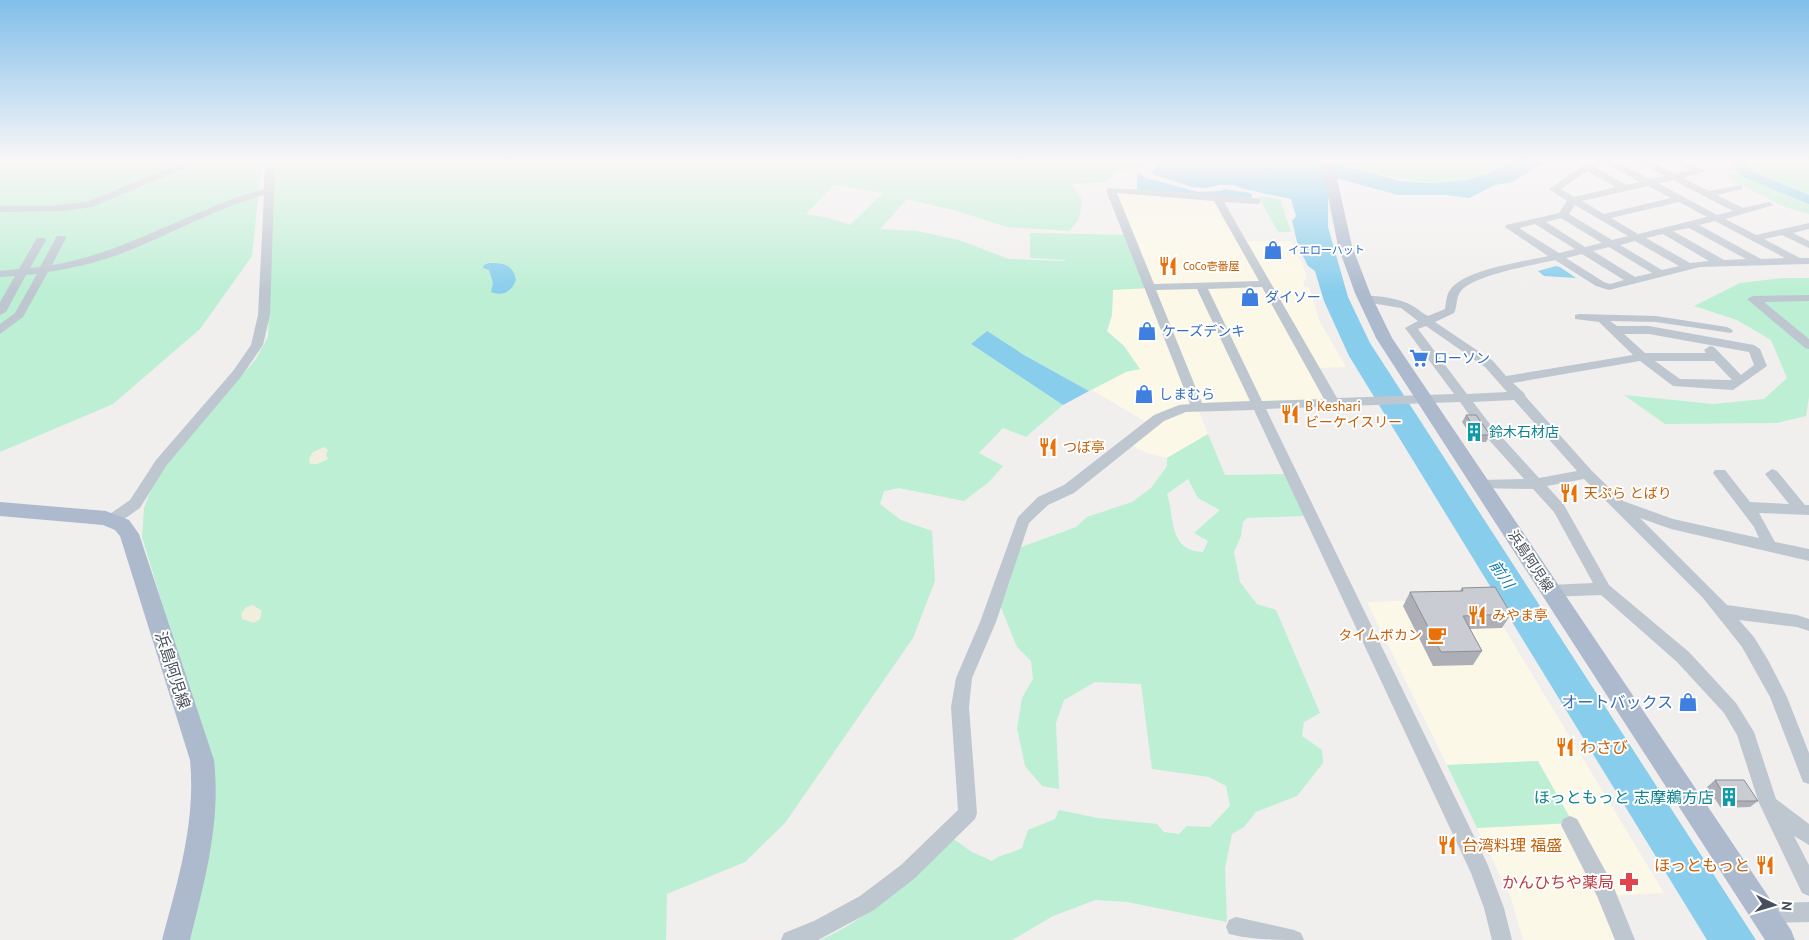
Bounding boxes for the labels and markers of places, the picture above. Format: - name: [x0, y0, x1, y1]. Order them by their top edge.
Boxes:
- shop icon: イエローハット: [1262, 239, 1284, 261]
- place label: イエローハット: [1288, 243, 1365, 257]
- restaurant icon: CoCo壱番屋: [1157, 255, 1179, 277]
- place label: CoCo壱番屋: [1183, 259, 1240, 273]
- shop icon: ダイソー: [1239, 286, 1261, 308]
- place label: ダイソー: [1265, 288, 1321, 306]
- shop icon: ケーズデンキ: [1136, 320, 1158, 342]
- place label: ケーズデンキ: [1162, 322, 1245, 340]
- supermarket icon: ローソン: [1408, 347, 1430, 369]
- place label: ローソン: [1434, 349, 1490, 367]
- shop icon: しまむら: [1133, 383, 1155, 405]
- place label: しまむら: [1159, 385, 1215, 403]
- place label: B Keshari ビーケイスリー: [1305, 397, 1402, 431]
- restaurant icon: B Keshari ビーケイスリー: [1279, 403, 1301, 425]
- building icon: 鈴木石材店: [1463, 421, 1485, 443]
- place label: 鈴木石材店: [1489, 423, 1559, 441]
- restaurant icon: つぼ亭: [1037, 436, 1059, 458]
- place label: つぼ亭: [1063, 438, 1105, 456]
- restaurant icon: 天ぷら とばり: [1558, 482, 1580, 504]
- place label: 天ぷら とばり: [1584, 484, 1672, 502]
- restaurant icon: みやま亭: [1466, 604, 1488, 626]
- place label: みやま亭: [1492, 606, 1548, 624]
- cafe icon: タイムボカン: [1426, 624, 1448, 646]
- place label: タイムボカン: [1338, 626, 1422, 644]
- shop icon: オートバックス: [1677, 691, 1699, 713]
- place label: オートバックス: [1561, 692, 1673, 712]
- restaurant icon: わさび: [1554, 736, 1576, 758]
- place label: わさび: [1580, 737, 1628, 757]
- building icon: ほっともっと 志摩鵜方店: [1718, 786, 1740, 808]
- place label: ほっともっと 志摩鵜方店: [1534, 787, 1714, 807]
- restaurant icon: 台湾料理 福盛: [1436, 834, 1458, 856]
- place label: 台湾料理 福盛: [1462, 835, 1562, 855]
- restaurant icon: ほっともっと: [1754, 854, 1776, 876]
- place label: ほっともっと: [1654, 855, 1750, 875]
- pharmacy icon: かんひちや薬局: [1618, 871, 1640, 893]
- place label: かんひちや薬局: [1502, 872, 1614, 892]

